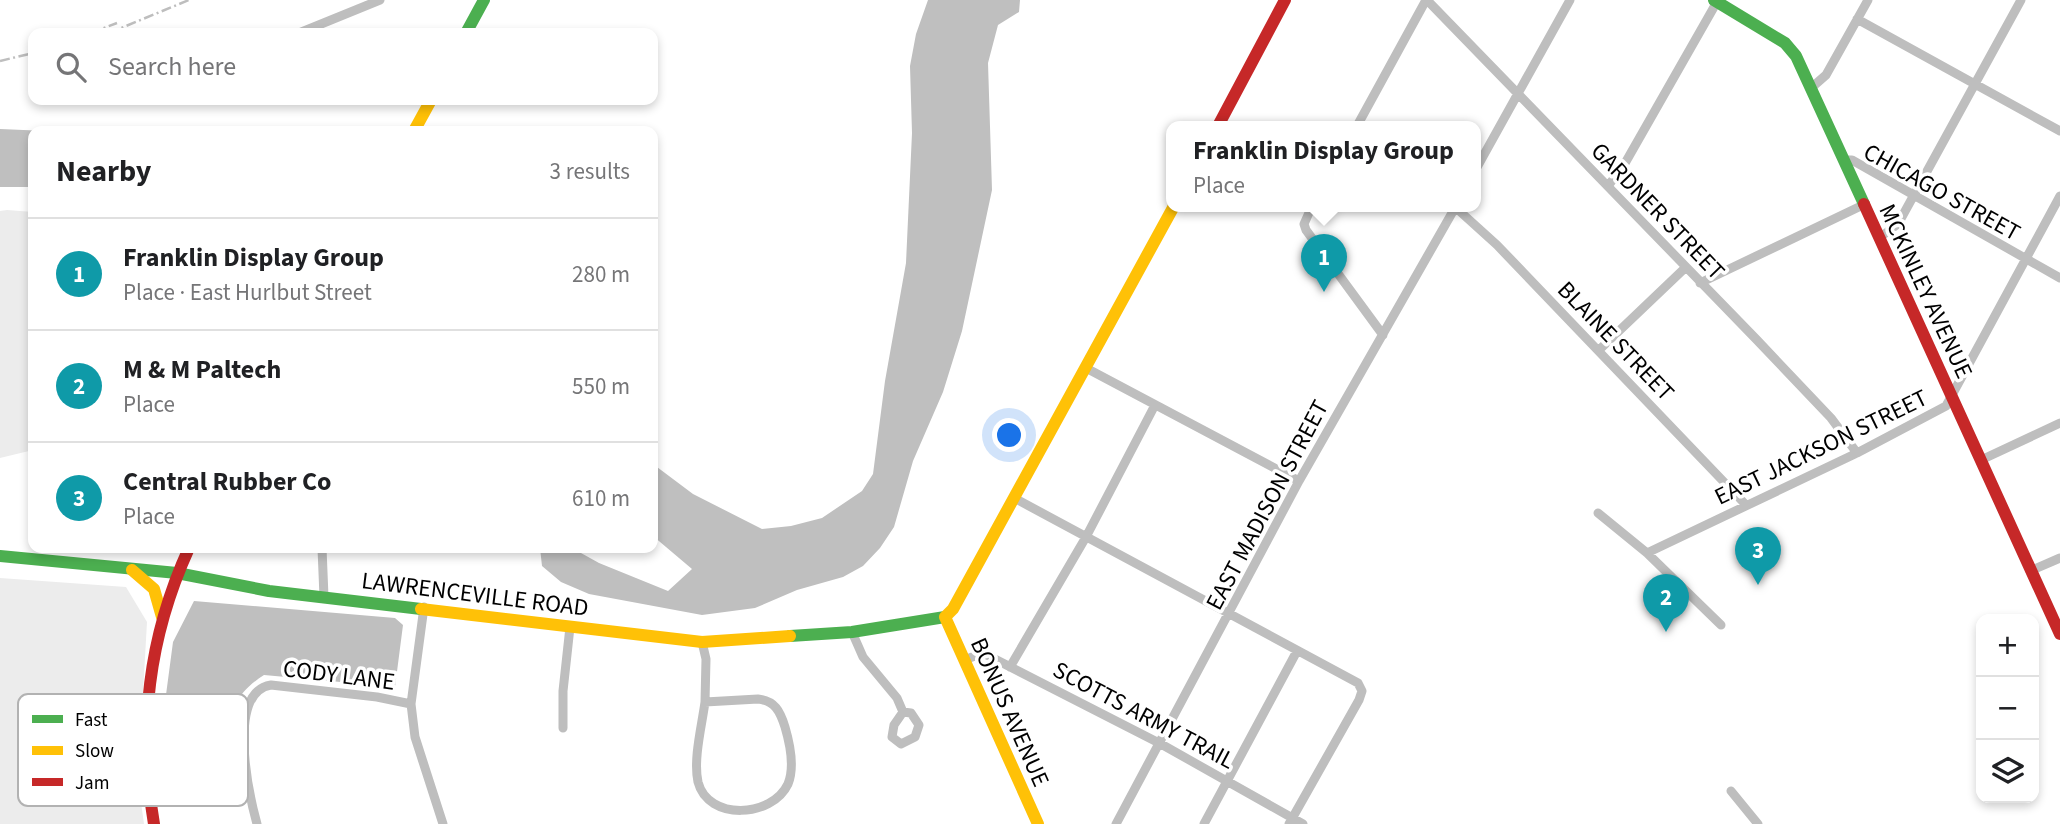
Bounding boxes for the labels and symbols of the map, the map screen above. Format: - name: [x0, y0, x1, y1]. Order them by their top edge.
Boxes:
- street label: GARDNER STREET: [1583, 135, 1733, 288]
- street label: CHICAGO STREET: [1857, 135, 2027, 250]
- street label: MCKINLEY AVENUE: [1870, 198, 1981, 384]
- pin: 1: [1301, 234, 1347, 292]
- street label: BLAINE STREET: [1549, 273, 1682, 409]
- street label: EAST JACKSON STREET: [1709, 380, 1934, 514]
- street label: EAST MADISON STREET: [1197, 394, 1338, 616]
- your location: [992, 418, 1026, 452]
- pin: 3: [1735, 527, 1781, 585]
- street label: LAWRENCEVILLE ROAD: [359, 563, 590, 626]
- pin: 2: [1643, 574, 1689, 632]
- street label: BONUS AVENUE: [961, 632, 1058, 792]
- street label: CODY LANE: [281, 651, 397, 700]
- street label: SCOTTS ARMY TRAIL: [1047, 653, 1241, 778]
- legend: [18, 694, 248, 806]
- text: Fast: [75, 707, 108, 734]
- text: Slow: [75, 738, 114, 765]
- text: Jam: [75, 770, 109, 797]

